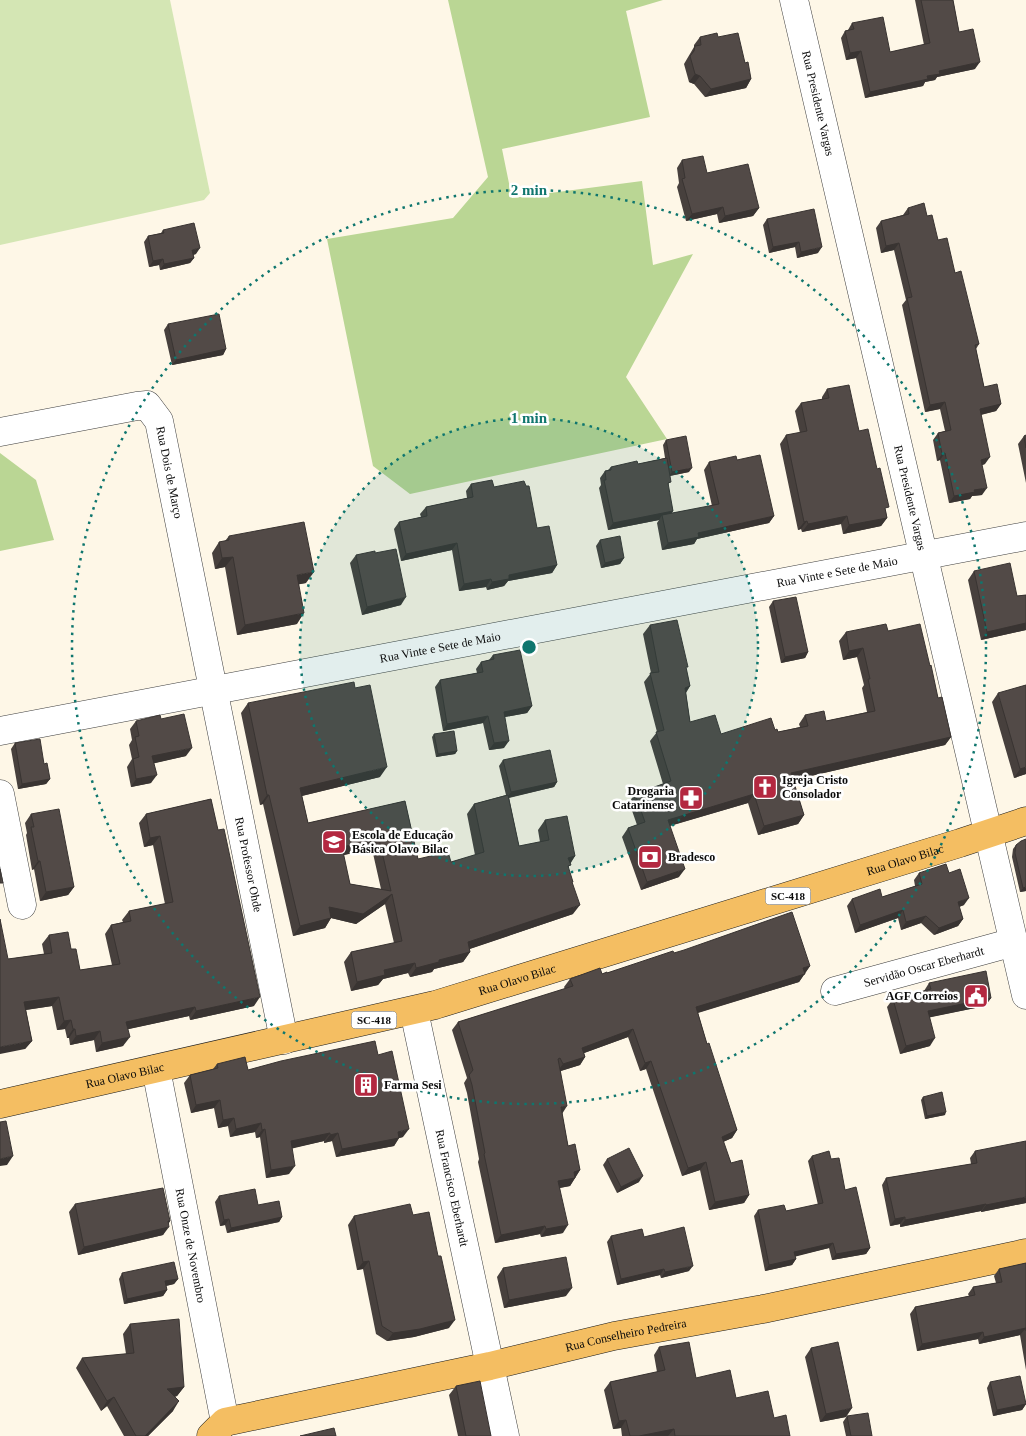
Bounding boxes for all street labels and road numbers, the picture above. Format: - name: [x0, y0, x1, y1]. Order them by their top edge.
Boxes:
- street label: Rua Presidente Vargas: [799, 49, 837, 158]
- street label: Rua Dois de Março: [153, 425, 186, 520]
- street label: Rua Presidente Vargas: [891, 444, 929, 552]
- street label: Rua Vinte e Sete de Maio: [775, 554, 899, 590]
- street label: Rua Vinte e Sete de Maio: [378, 629, 502, 666]
- street label: Rua Professor Ohde: [232, 816, 265, 913]
- street label: Rua Olavo Bilac: [865, 841, 945, 878]
- road number: SC-418: [766, 888, 810, 904]
- street label: Servidão Oscar Eberhardt: [862, 943, 986, 990]
- street label: Rua Olavo Bilac: [477, 961, 557, 998]
- road number: SC-418: [352, 1012, 396, 1028]
- street label: Rua Olavo Bilac: [84, 1060, 165, 1091]
- street label: Rua Francisco Eberhardt: [433, 1128, 471, 1248]
- street label: Rua Onze de Novembro: [173, 1187, 209, 1304]
- street label: Rua Conselheiro Pedreira: [564, 1316, 688, 1355]

